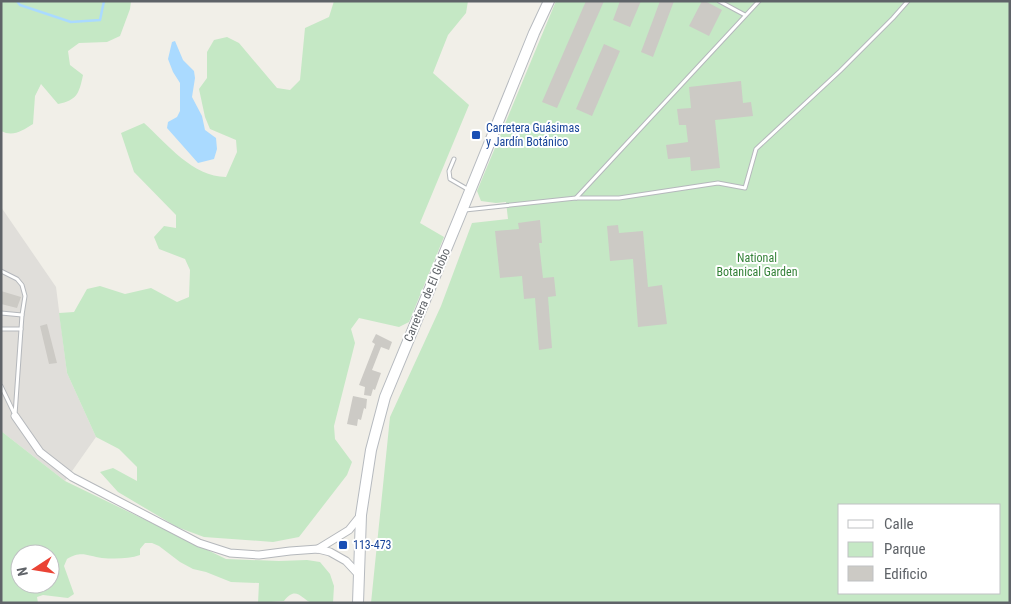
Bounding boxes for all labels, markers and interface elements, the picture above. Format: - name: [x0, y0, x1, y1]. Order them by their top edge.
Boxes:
- place label: Carretera Guásimas y Jardín Botánico: [486, 121, 580, 149]
- marker: Carretera Guásimas y Jardín Botánico: [470, 129, 482, 141]
- street label: Carretera de El Globo: [401, 246, 453, 344]
- park label: National Botanical Garden: [716, 251, 798, 279]
- legend: [838, 504, 1001, 594]
- text: Calle: [884, 515, 914, 533]
- place label: 113-473: [353, 538, 392, 552]
- marker: 113-473: [337, 539, 349, 551]
- text: Parque: [884, 540, 926, 558]
- north arrow: [10, 544, 60, 594]
- text: Edificio: [884, 565, 927, 583]
- text: N: [14, 566, 31, 578]

